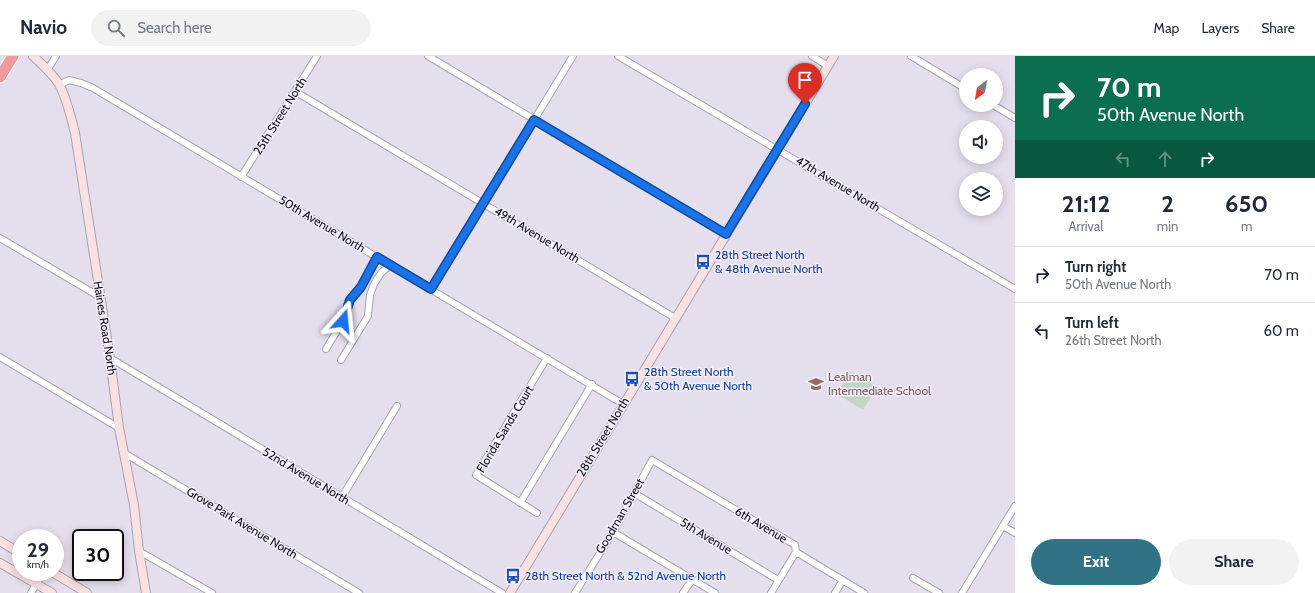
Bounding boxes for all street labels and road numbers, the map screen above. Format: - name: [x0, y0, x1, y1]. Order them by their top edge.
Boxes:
- street label: 25th Street North: [250, 74, 309, 157]
- street label: 47th Avenue North: [793, 152, 883, 215]
- street label: 50th Avenue North: [276, 192, 368, 255]
- street label: 49th Avenue North: [492, 203, 583, 266]
- street label: Haines Road North: [91, 280, 120, 376]
- street label: Florida Sands Court: [473, 383, 536, 475]
- street label: 28th Street North: [573, 394, 632, 479]
- street label: 52nd Avenue North: [260, 444, 352, 507]
- street label: Goodman Street: [592, 475, 647, 556]
- street label: Grove Park Avenue North: [184, 483, 301, 562]
- street label: 6th Avenue: [732, 503, 790, 546]
- street label: 5th Avenue: [678, 514, 735, 557]

